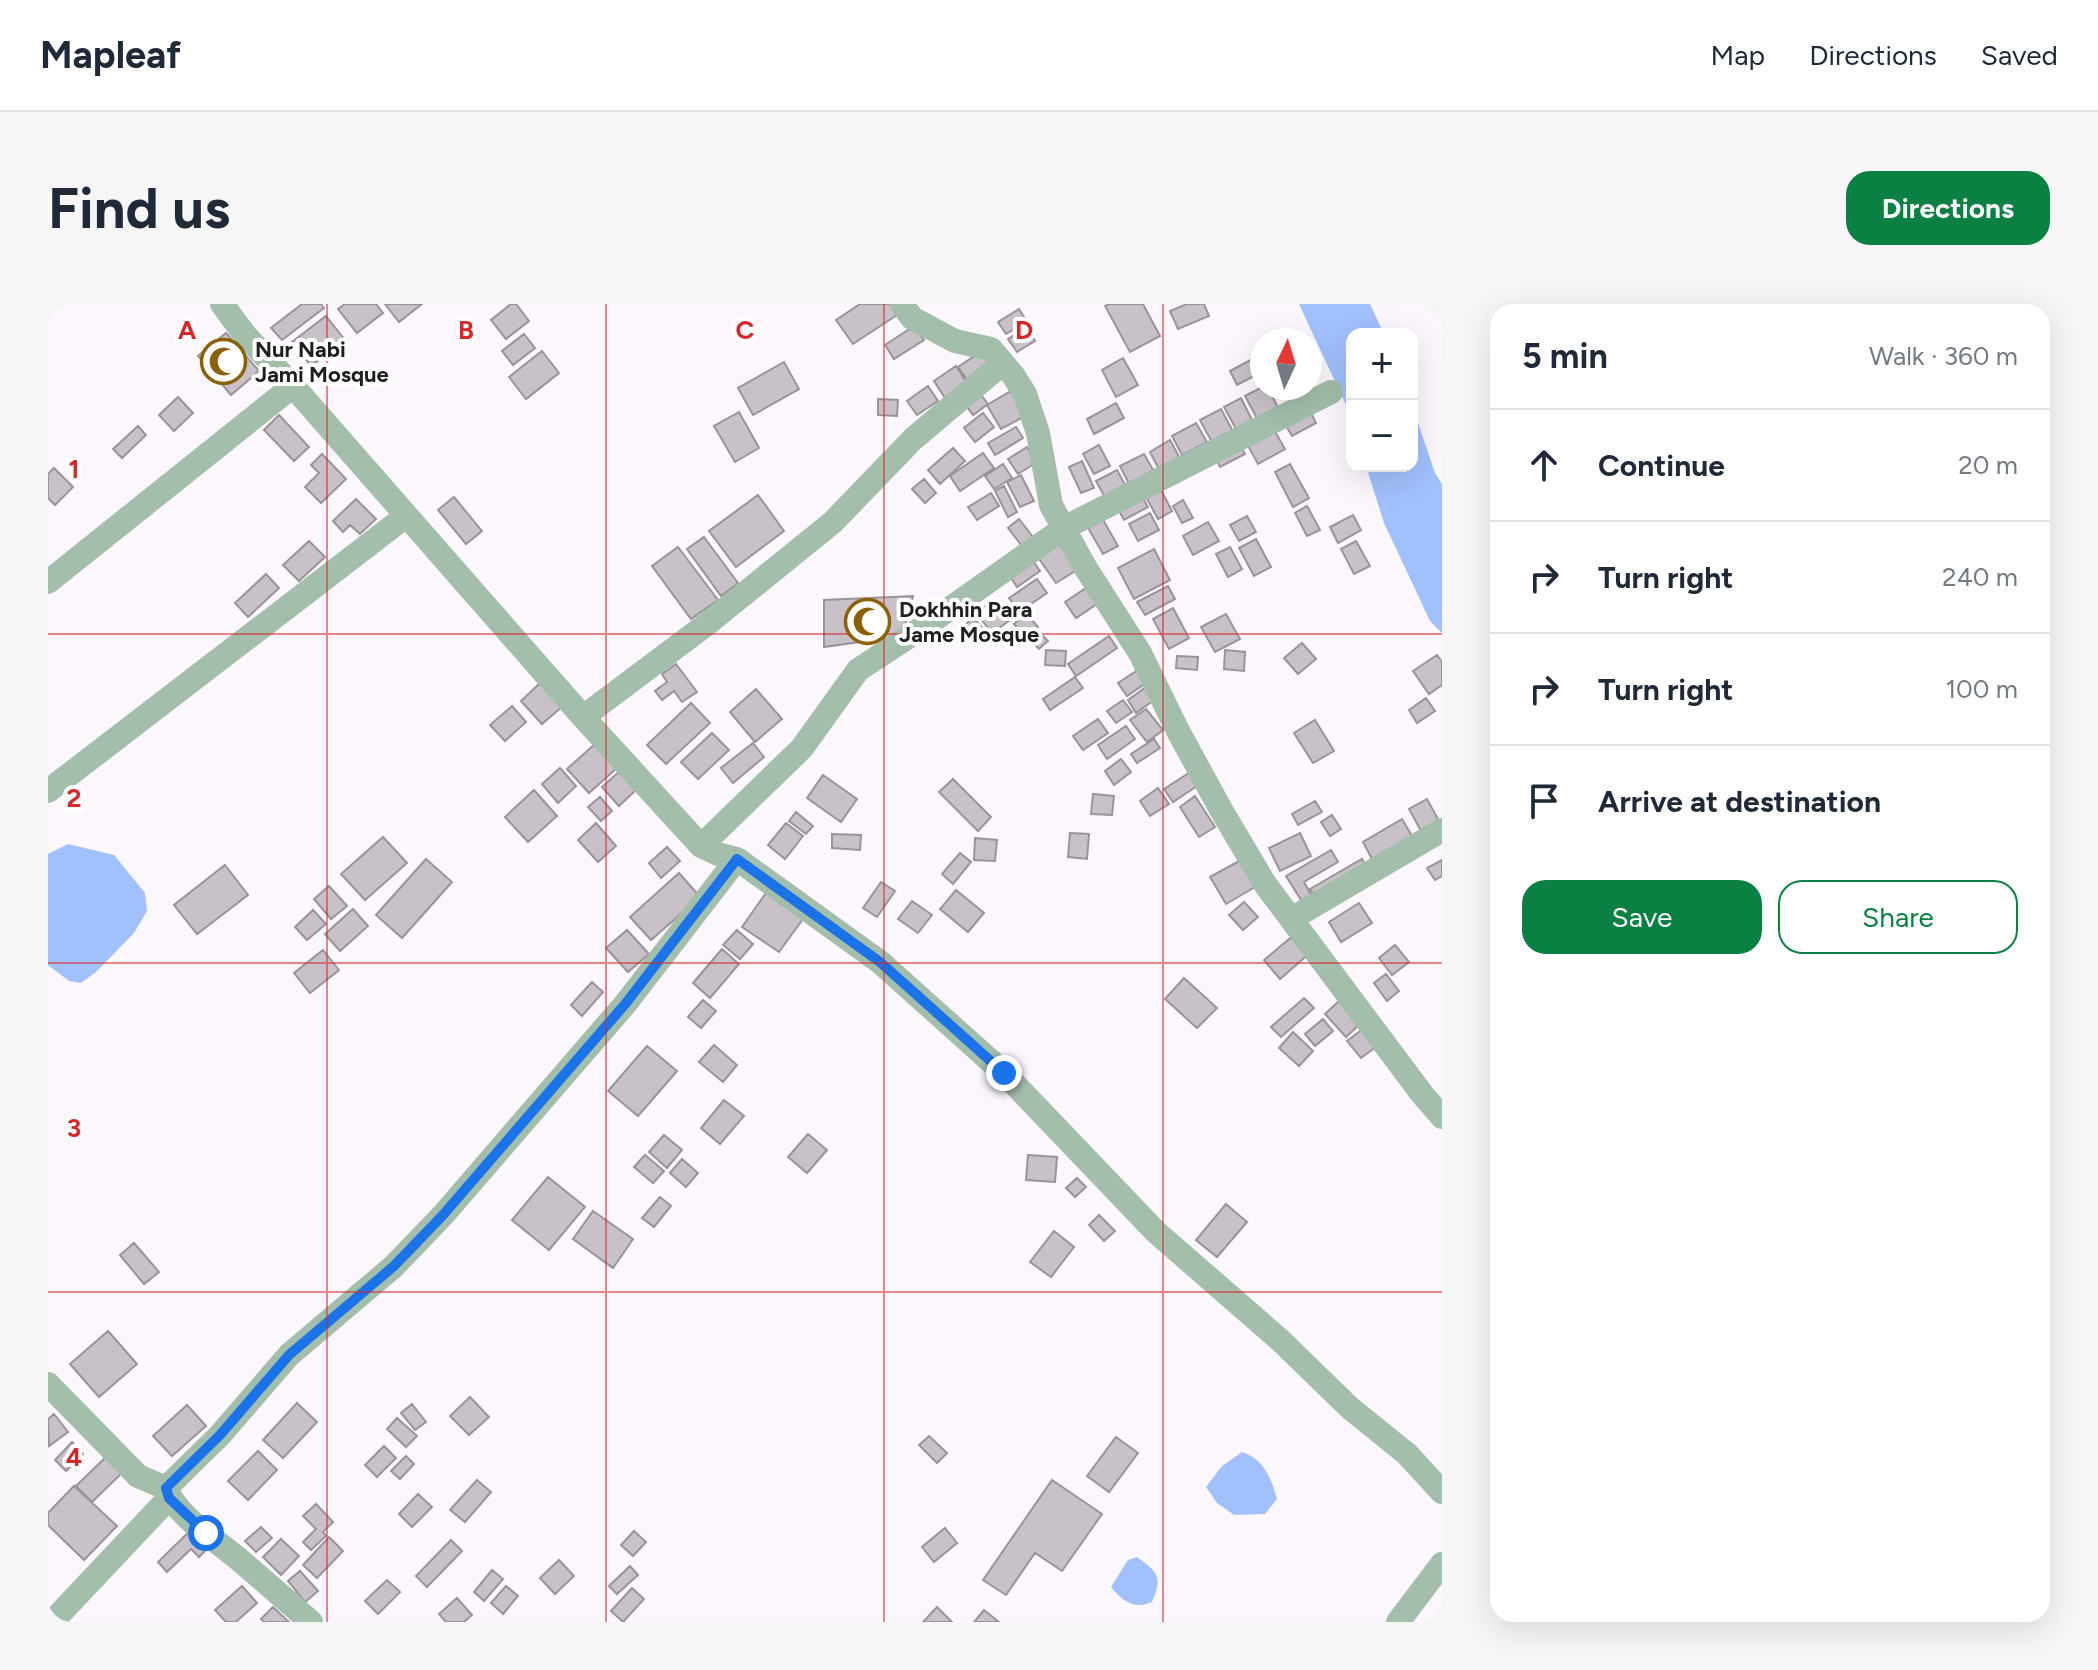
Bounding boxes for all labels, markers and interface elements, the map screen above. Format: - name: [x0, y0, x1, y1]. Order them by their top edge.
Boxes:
- text: Mapleaf: [40, 32, 181, 78]
- text: Map: [1711, 38, 1765, 72]
- text: Directions: [1809, 38, 1937, 72]
- text: Saved: [1981, 38, 2058, 72]
- button: Directions: [1846, 171, 2050, 245]
- text: Find us: [48, 175, 230, 242]
- text: A: [178, 314, 197, 346]
- text: B: [458, 314, 474, 346]
- text: C: [736, 314, 755, 346]
- text: D: [1015, 314, 1033, 346]
- north arrow: [1250, 328, 1322, 400]
- map controls: [1346, 328, 1418, 472]
- button: +: [1346, 328, 1418, 400]
- place label: Nur Nabi Jami Mosque: [255, 336, 389, 388]
- text: 5 min: [1522, 336, 1608, 377]
- mosque icon: Nur Nabi Jami Mosque: [200, 338, 248, 386]
- text: Walk · 360 m: [1869, 340, 2018, 372]
- button: −: [1346, 400, 1418, 472]
- icon: ahead: [1522, 443, 1566, 487]
- text: Continue: [1598, 447, 1725, 484]
- text: 20 m: [1958, 449, 2018, 481]
- text: 1: [69, 453, 79, 485]
- icon: right: [1522, 555, 1566, 599]
- text: Turn right: [1598, 559, 1733, 596]
- text: 240 m: [1942, 561, 2018, 593]
- place label: Dokhhin Para Jame Mosque: [899, 596, 1039, 648]
- mosque icon: Dokhhin Para Jame Mosque: [844, 598, 892, 646]
- icon: right: [1522, 667, 1566, 711]
- text: Turn right: [1598, 671, 1733, 708]
- text: 100 m: [1945, 673, 2018, 705]
- icon: arrive: [1522, 779, 1566, 823]
- text: 2: [66, 782, 82, 814]
- text: Arrive at destination: [1598, 783, 1881, 820]
- button: Save: [1522, 880, 1762, 954]
- button: Share: [1778, 880, 2018, 954]
- route end: [986, 1055, 1022, 1091]
- text: 3: [67, 1112, 81, 1144]
- text: 4: [66, 1441, 82, 1473]
- route start: [188, 1515, 224, 1551]

